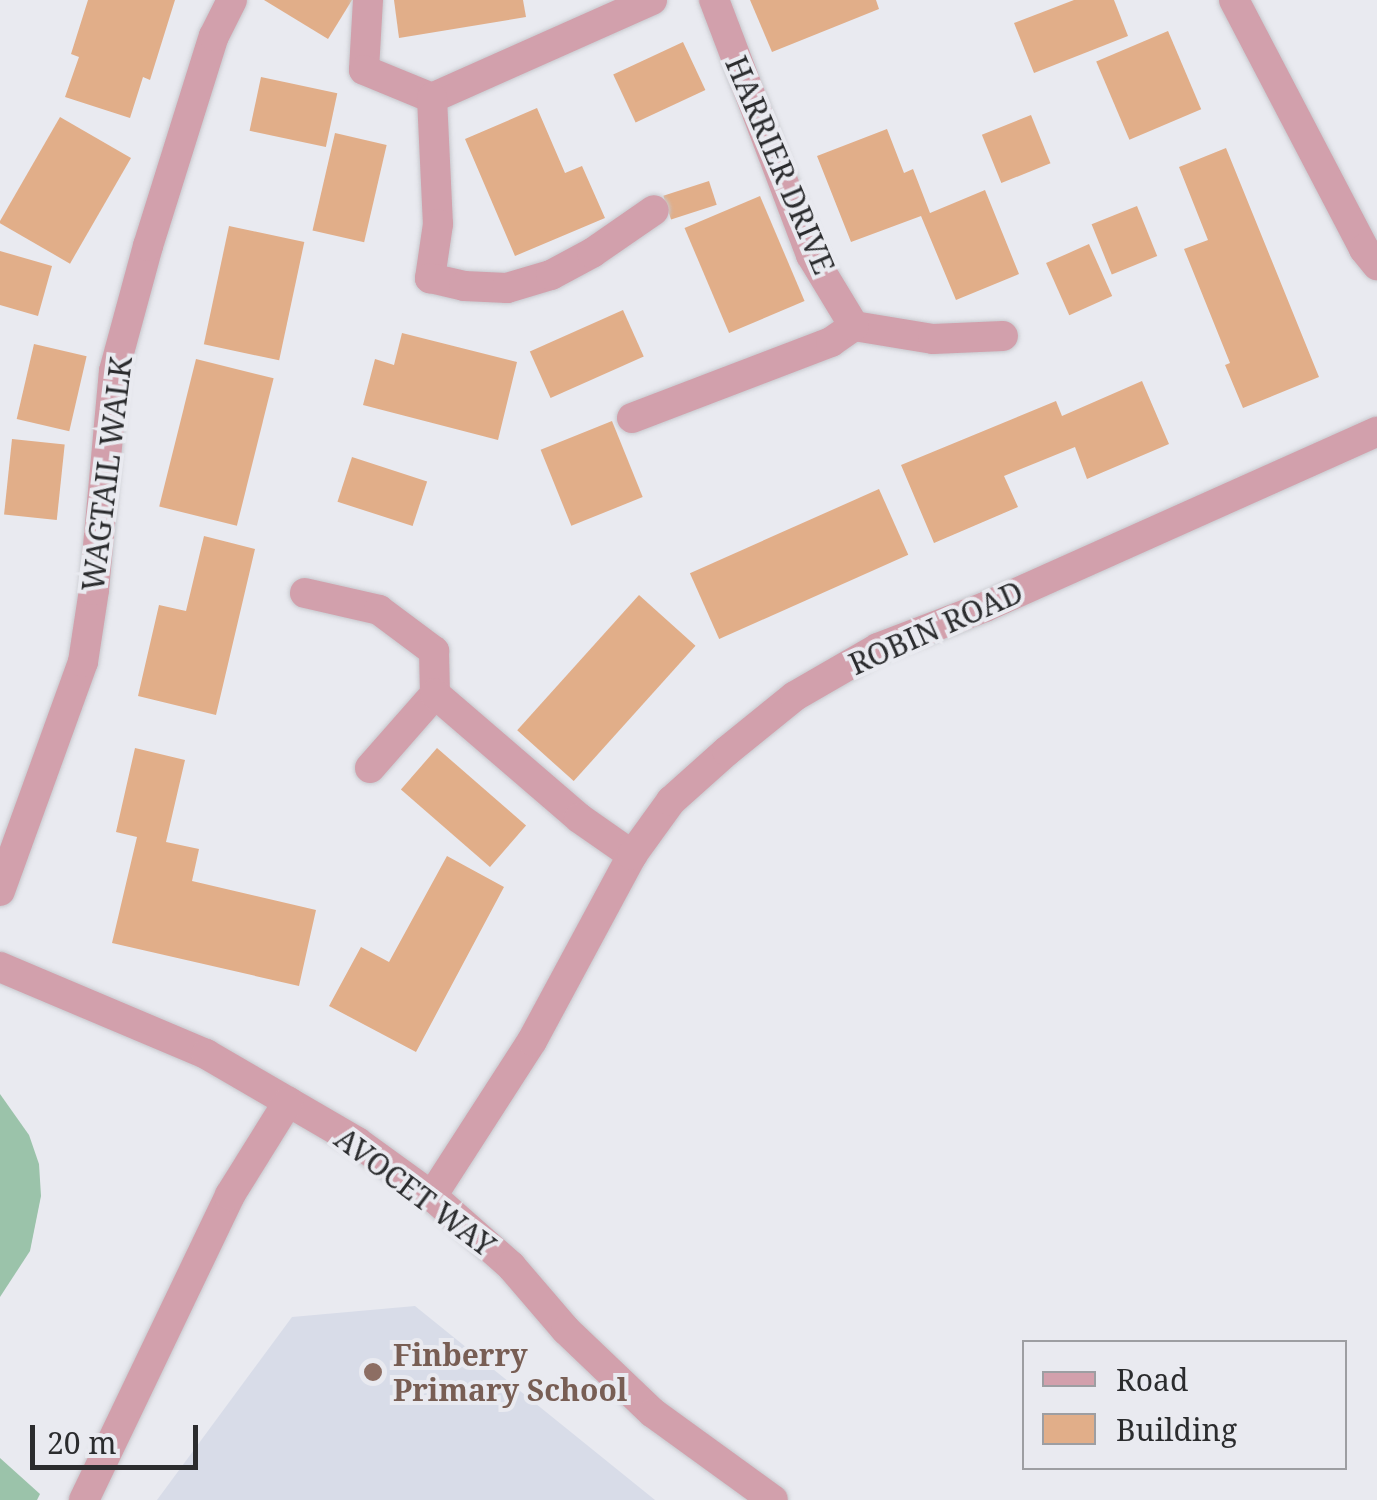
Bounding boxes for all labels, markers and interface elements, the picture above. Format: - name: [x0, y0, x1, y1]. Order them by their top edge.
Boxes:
- street label: HARRIER DRIVE: [718, 51, 842, 279]
- street label: WAGTAIL WALK: [75, 355, 139, 593]
- street label: ROBIN ROAD: [844, 574, 1028, 682]
- street label: AVOCET WAY: [328, 1120, 502, 1264]
- place label: Finberry Primary School: [393, 1337, 627, 1408]
- legend: [1022, 1340, 1347, 1470]
- text: Road: [1116, 1359, 1188, 1400]
- marker: Finberry Primary School: [362, 1361, 384, 1383]
- scale bar: [35, 1405, 202, 1467]
- text: Building: [1116, 1409, 1237, 1450]
- text: 20 m: [47, 1422, 117, 1463]

